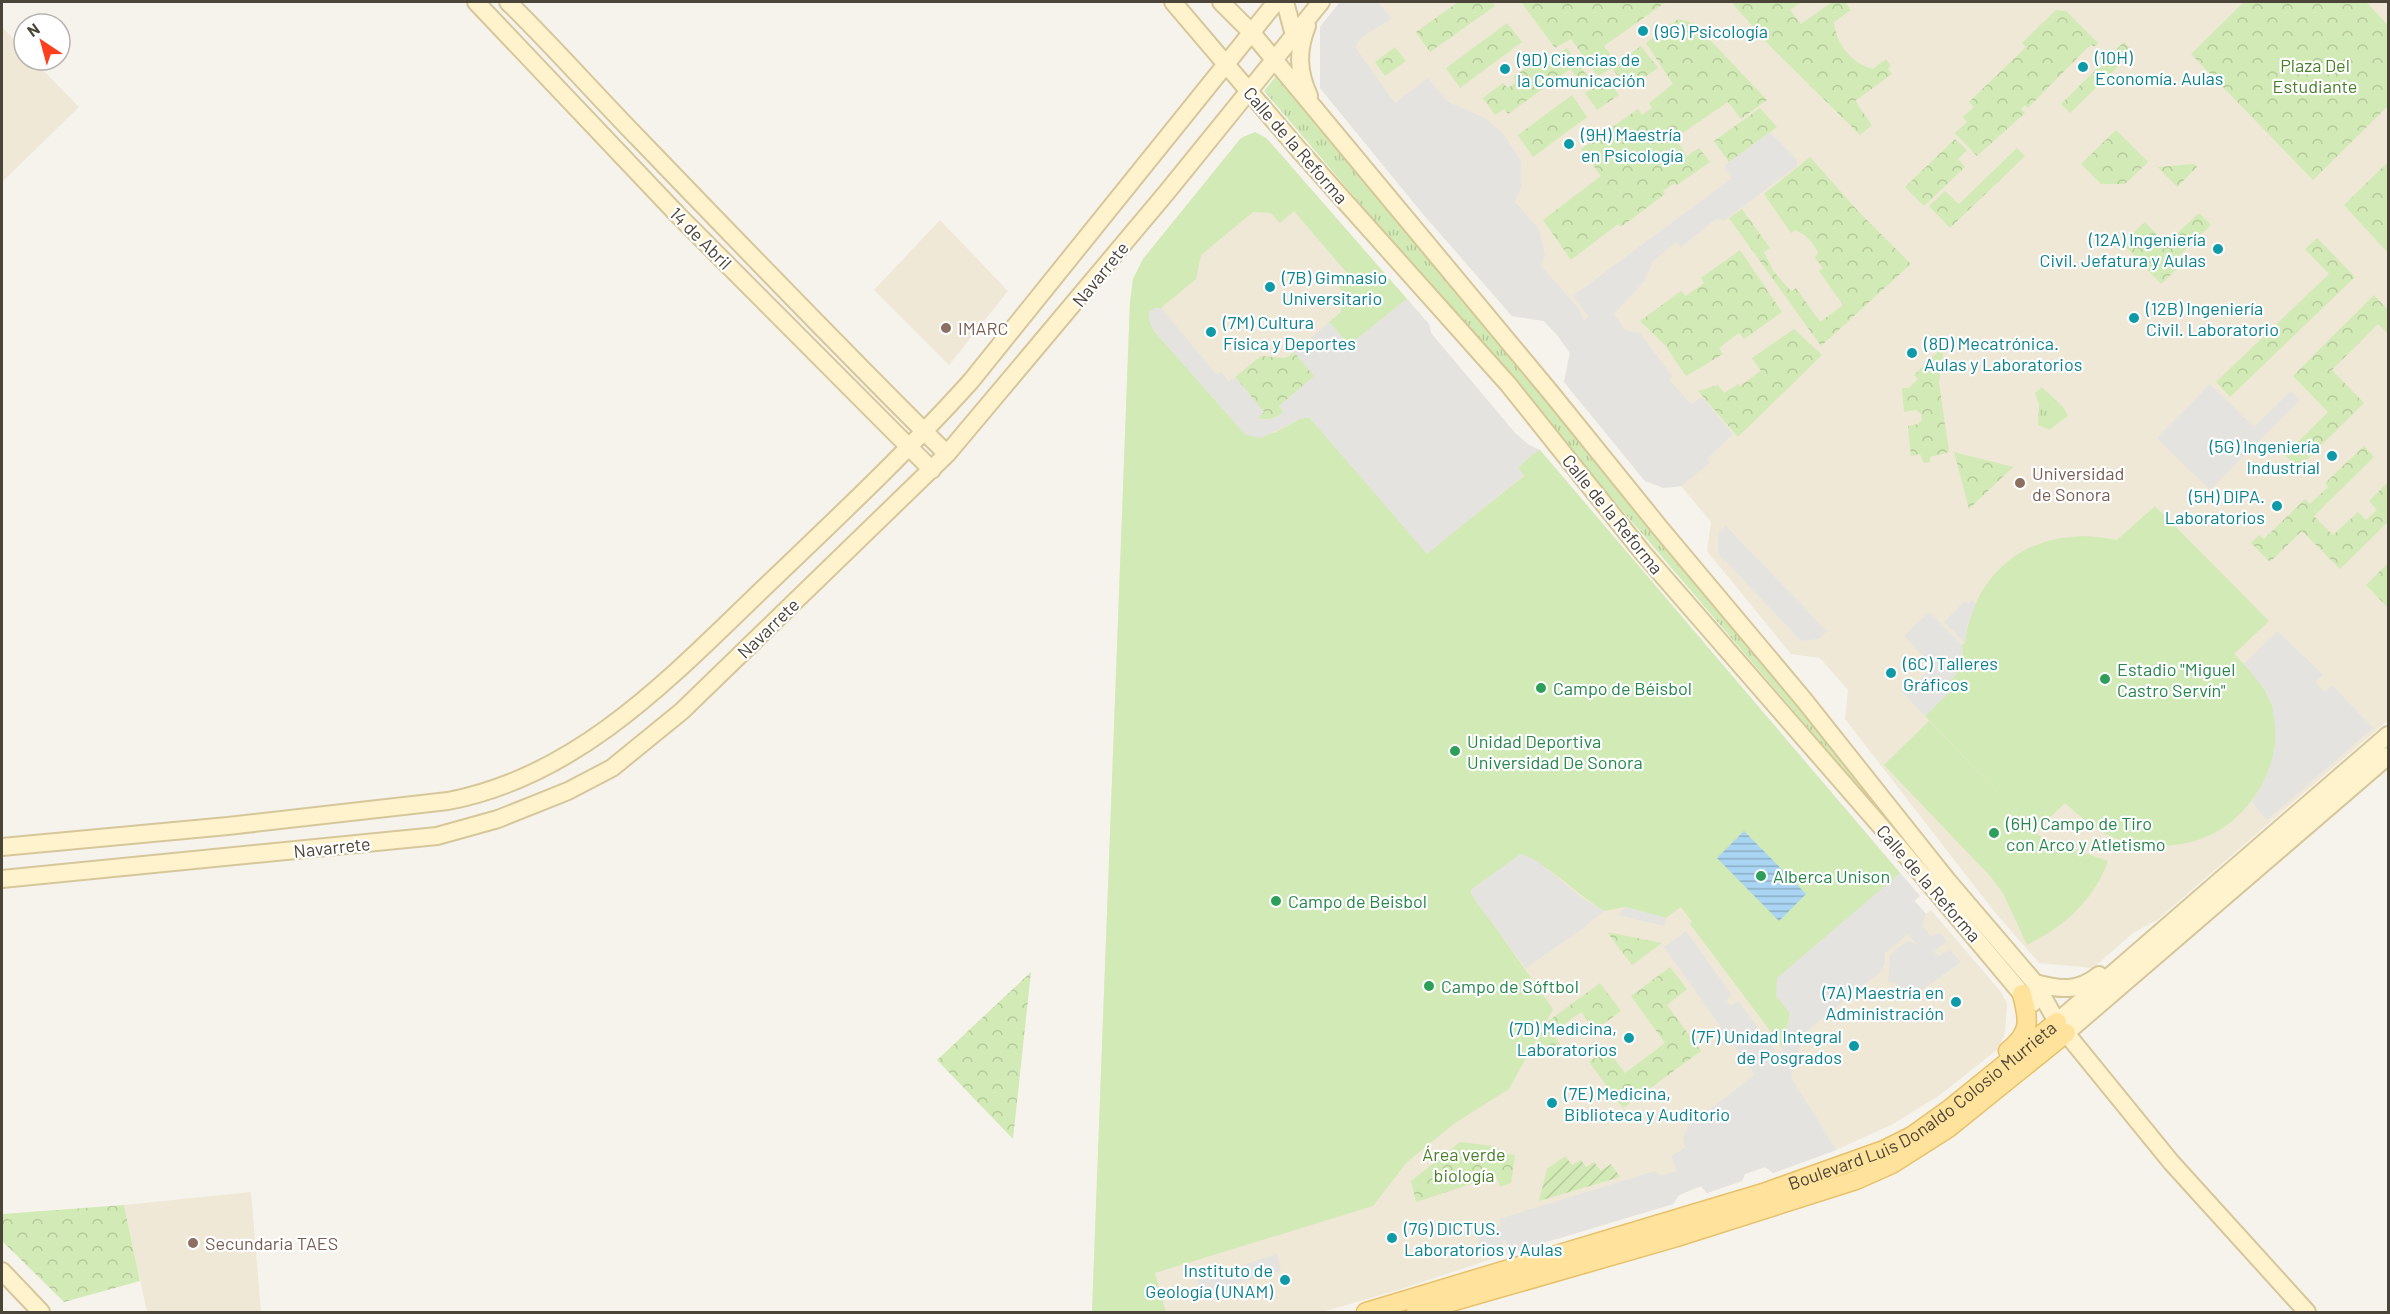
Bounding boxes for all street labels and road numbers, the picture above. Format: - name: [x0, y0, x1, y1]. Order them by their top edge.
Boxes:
- street label: Calle de la Reforma: [1239, 82, 1353, 208]
- street label: 14 de Abril: [665, 202, 737, 274]
- street label: Navarrete: [1067, 237, 1133, 311]
- street label: Calle de la Reforma: [1558, 450, 1668, 578]
- street label: Navarrete: [733, 593, 803, 663]
- street label: Calle de la Reforma: [1872, 820, 1986, 946]
- street label: Navarrete: [292, 832, 372, 862]
- street label: Boulevard Luis Donaldo Colosio Murrieta: [1785, 1016, 2061, 1194]

